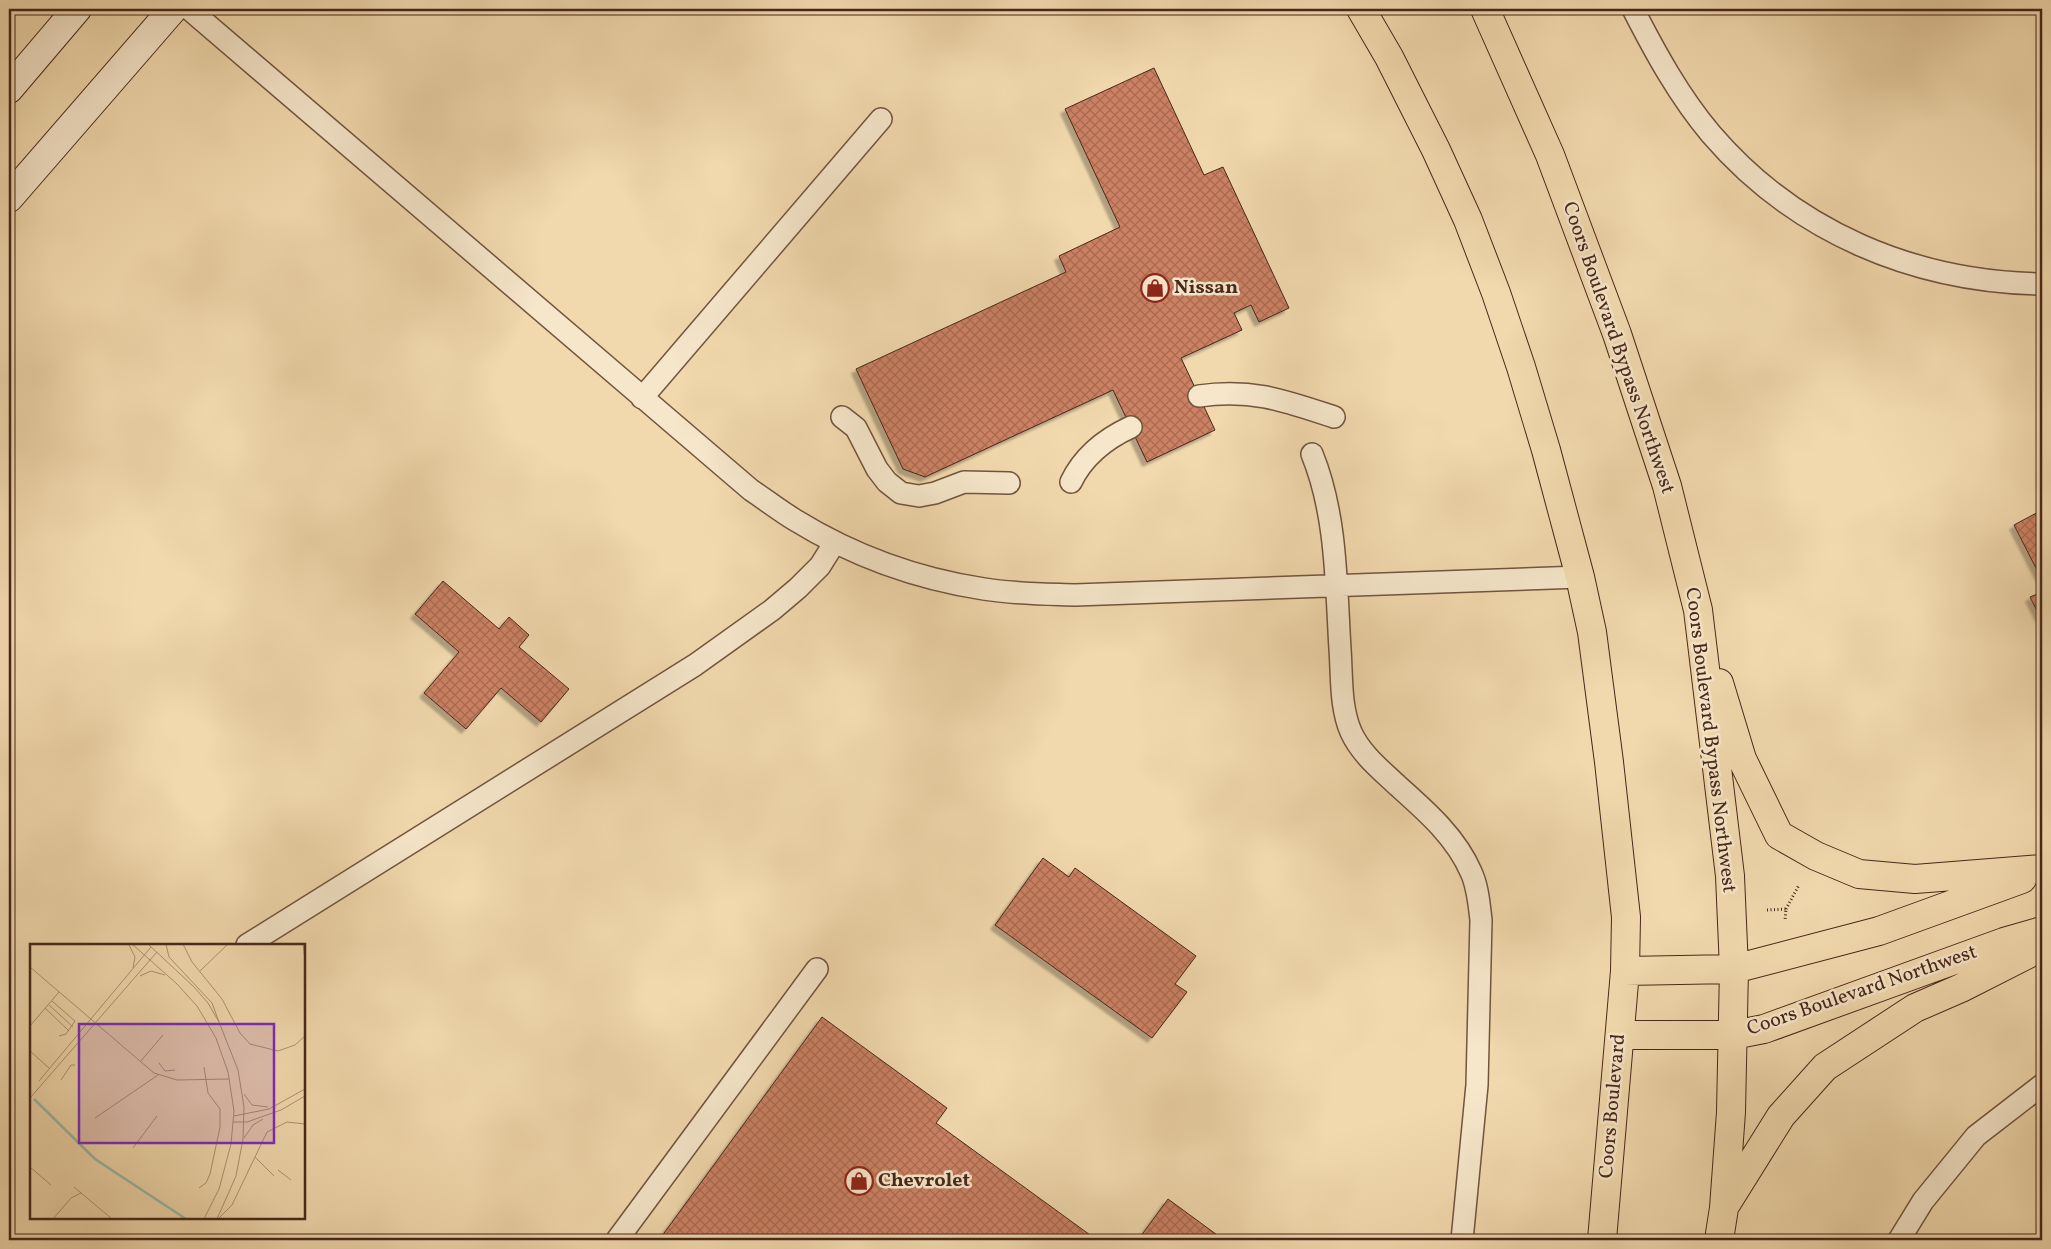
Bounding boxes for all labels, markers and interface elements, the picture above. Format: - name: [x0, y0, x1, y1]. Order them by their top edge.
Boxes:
- street label: Coors Boulevard Bypass Northwest: [1555, 198, 1681, 498]
- shop icon: Nissan: [1140, 273, 1170, 303]
- place label: Nissan: [1174, 274, 1238, 302]
- street label: Coors Boulevard Bypass Northwest: [1677, 586, 1743, 894]
- street label: Coors Boulevard Northwest: [1743, 938, 1981, 1044]
- inset map: [30, 944, 305, 1219]
- street label: Coors Boulevard: [1593, 1033, 1633, 1179]
- shop icon: Chevrolet: [844, 1166, 874, 1196]
- place label: Chevrolet: [878, 1167, 971, 1195]

